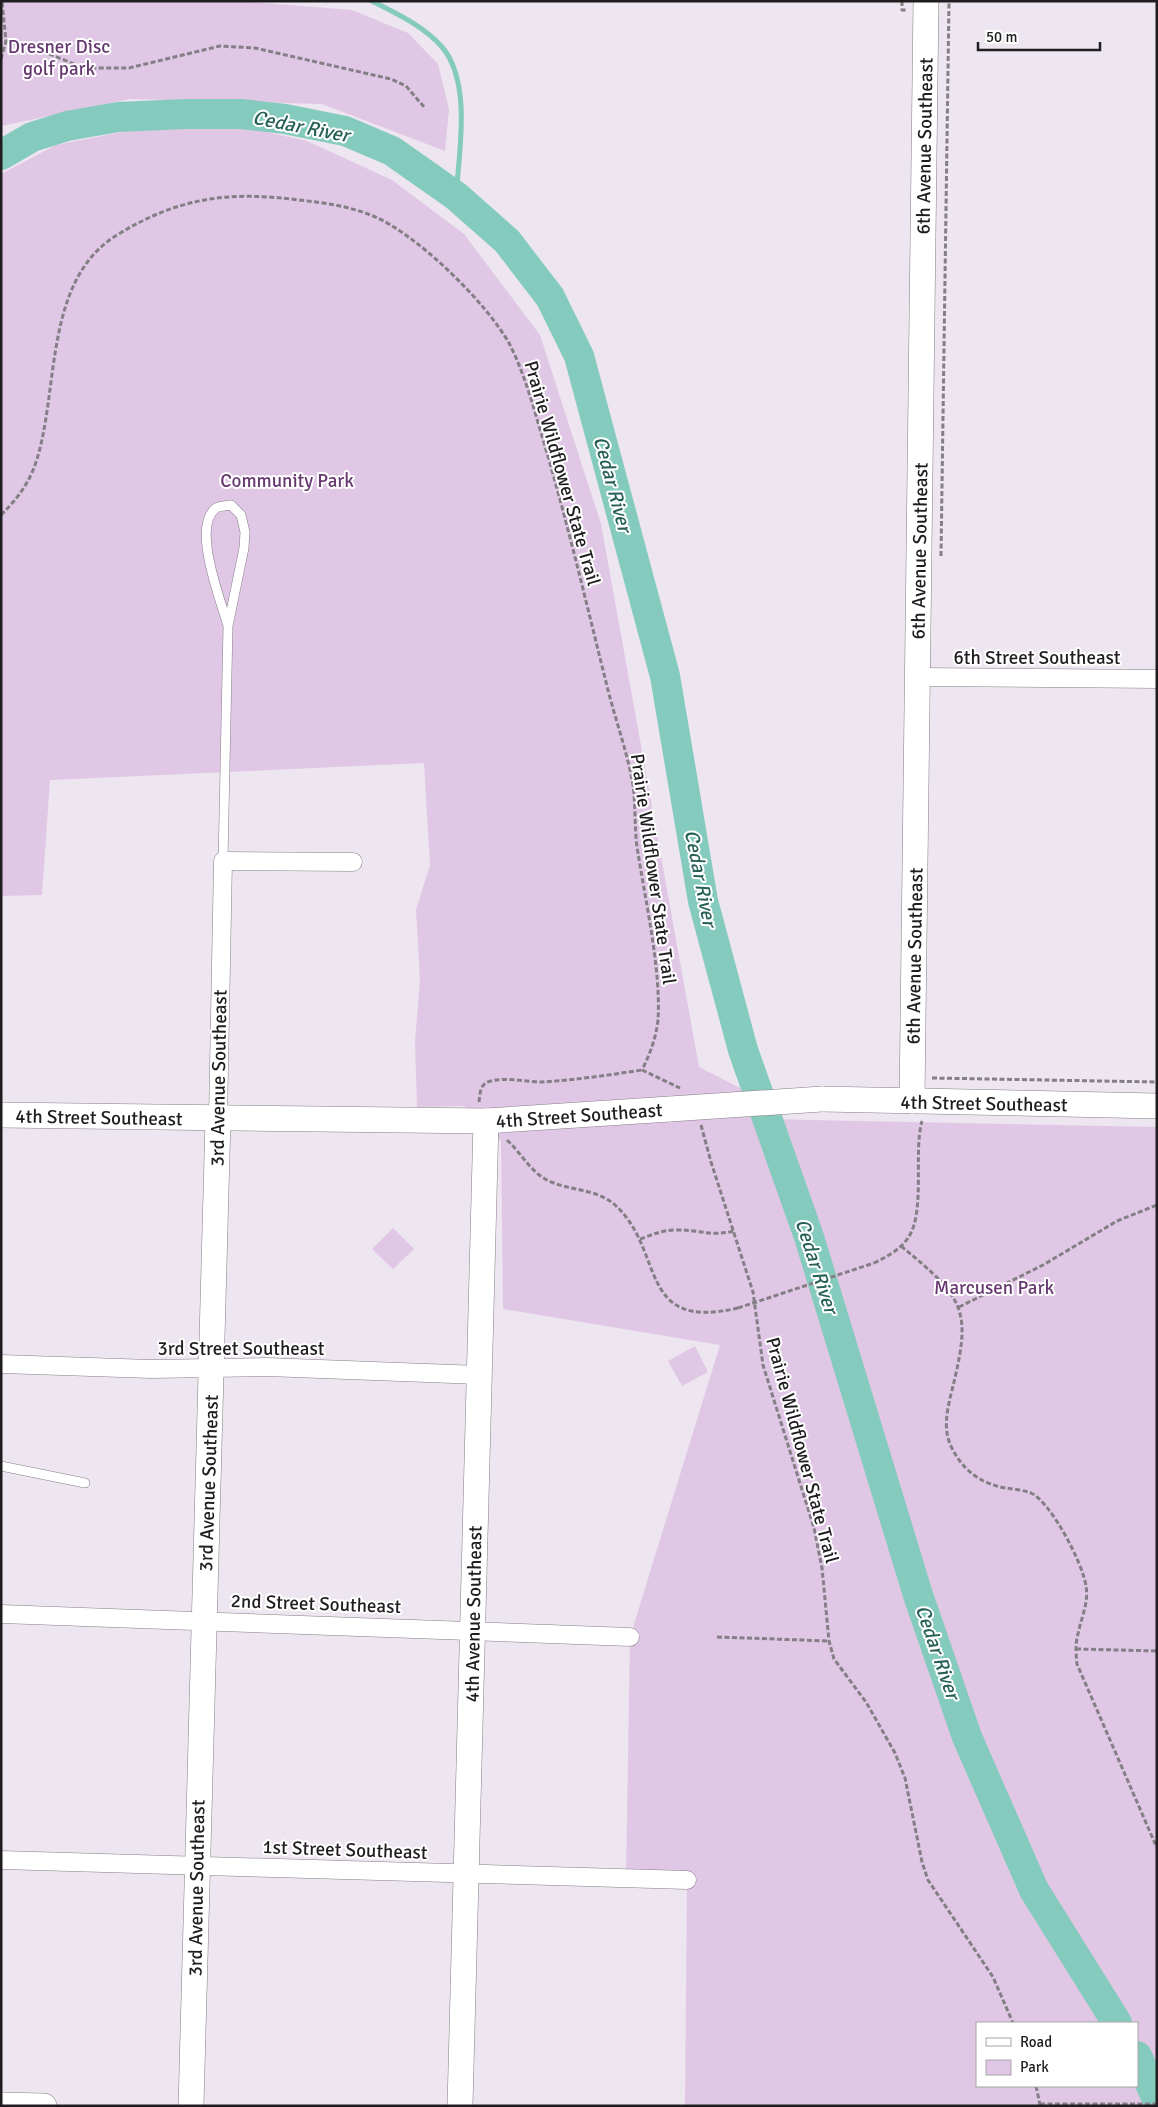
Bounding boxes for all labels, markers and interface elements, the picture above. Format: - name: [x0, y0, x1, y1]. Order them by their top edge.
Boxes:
- scale bar: [978, 20, 1100, 52]
- text: 50 m: [986, 28, 1017, 46]
- park label: Dresner Disc golf park: [8, 35, 110, 81]
- street label: 6th Avenue Southeast: [911, 57, 939, 235]
- water label: Cedar River: [250, 105, 354, 149]
- street label: Prairie Wildflower State Trail: [518, 358, 606, 589]
- water label: Cedar River: [588, 434, 638, 537]
- street label: 6th Avenue Southeast: [906, 462, 934, 640]
- park label: Community Park: [220, 469, 354, 493]
- street label: 6th Street Southeast: [953, 646, 1121, 670]
- street label: Prairie Wildflower State Trail: [625, 752, 681, 986]
- water label: Cedar River: [679, 828, 723, 931]
- street label: 6th Avenue Southeast: [901, 867, 929, 1045]
- street label: 3rd Avenue Southeast: [205, 989, 233, 1167]
- street label: 4th Street Southeast: [900, 1091, 1068, 1117]
- street label: 4th Street Southeast: [495, 1098, 664, 1134]
- street label: 4th Street Southeast: [15, 1105, 183, 1131]
- water label: Cedar River: [790, 1216, 844, 1319]
- park label: Marcusen Park: [934, 1276, 1054, 1300]
- street label: Prairie Wildflower State Trail: [760, 1335, 844, 1566]
- street label: 3rd Street Southeast: [158, 1337, 325, 1361]
- street label: 3rd Avenue Southeast: [194, 1394, 224, 1572]
- street label: 4th Avenue Southeast: [460, 1525, 488, 1703]
- street label: 2nd Street Southeast: [230, 1589, 402, 1619]
- water label: Cedar River: [910, 1602, 966, 1705]
- street label: 3rd Avenue Southeast: [183, 1799, 211, 1977]
- street label: 1st Street Southeast: [262, 1835, 428, 1865]
- legend: [976, 2022, 1138, 2087]
- text: Road: [1020, 2033, 1052, 2051]
- text: Park: [1020, 2058, 1049, 2076]

